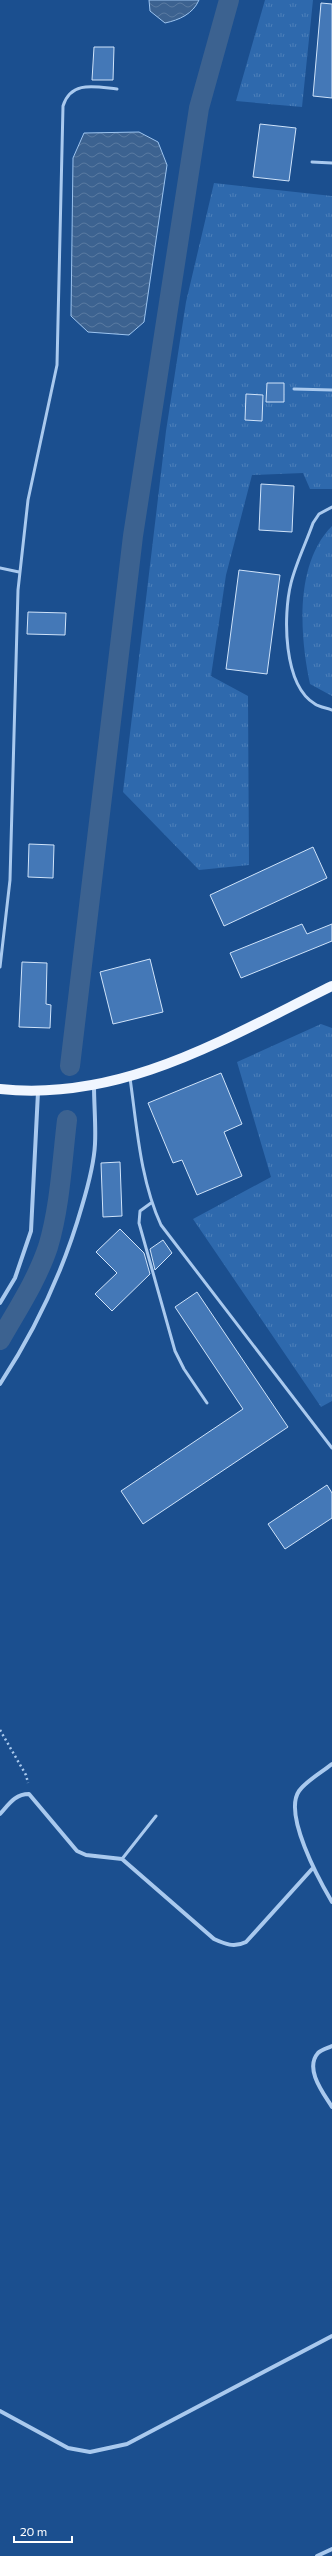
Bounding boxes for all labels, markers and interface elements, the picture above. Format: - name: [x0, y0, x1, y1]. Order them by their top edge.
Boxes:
- scale bar: [14, 2518, 72, 2544]
- text: 20 m: [20, 2524, 47, 2538]

